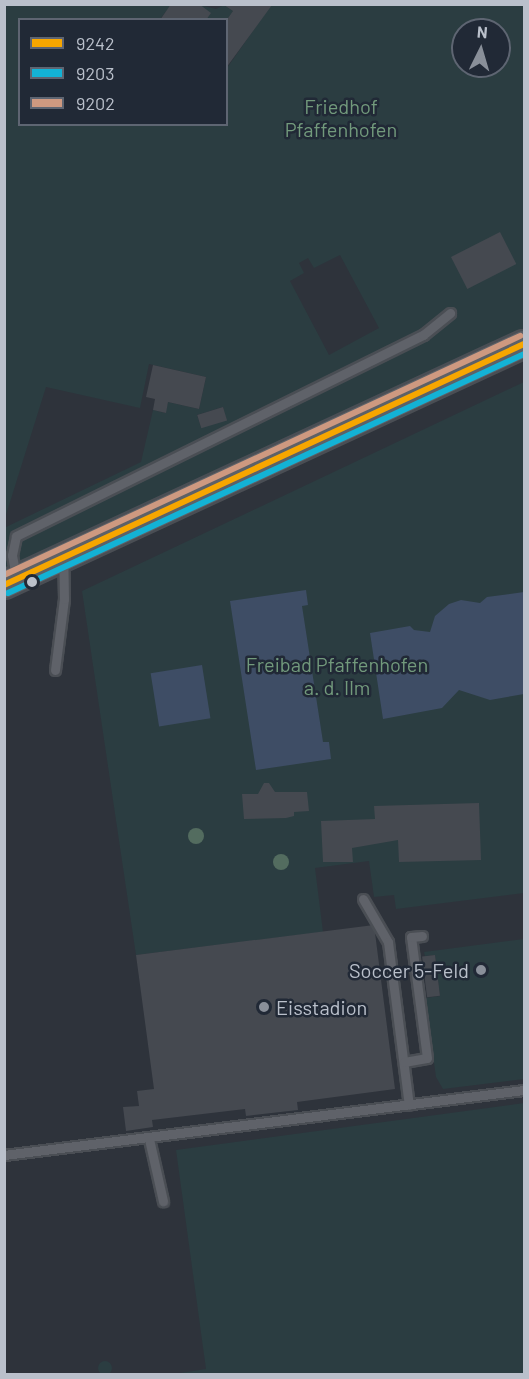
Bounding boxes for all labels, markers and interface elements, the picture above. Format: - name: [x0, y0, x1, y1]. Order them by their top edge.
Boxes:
- legend: [18, 18, 228, 126]
- north arrow: [451, 18, 511, 78]
- text: N: [476, 22, 489, 41]
- text: 9242: [76, 32, 115, 54]
- text: 9203: [76, 62, 114, 84]
- text: 9202: [76, 92, 115, 114]
- park label: Friedhof Pfaffenhofen: [285, 95, 397, 142]
- unlabelled marker: [26, 576, 38, 588]
- park label: Freibad Pfaffenhofen a. d. Ilm: [246, 653, 428, 700]
- place label: Soccer 5-Feld: [349, 958, 469, 982]
- marker: Soccer 5-Feld: [474, 963, 488, 977]
- place label: Eisstadion: [276, 995, 367, 1019]
- marker: Eisstadion: [257, 1000, 271, 1014]

